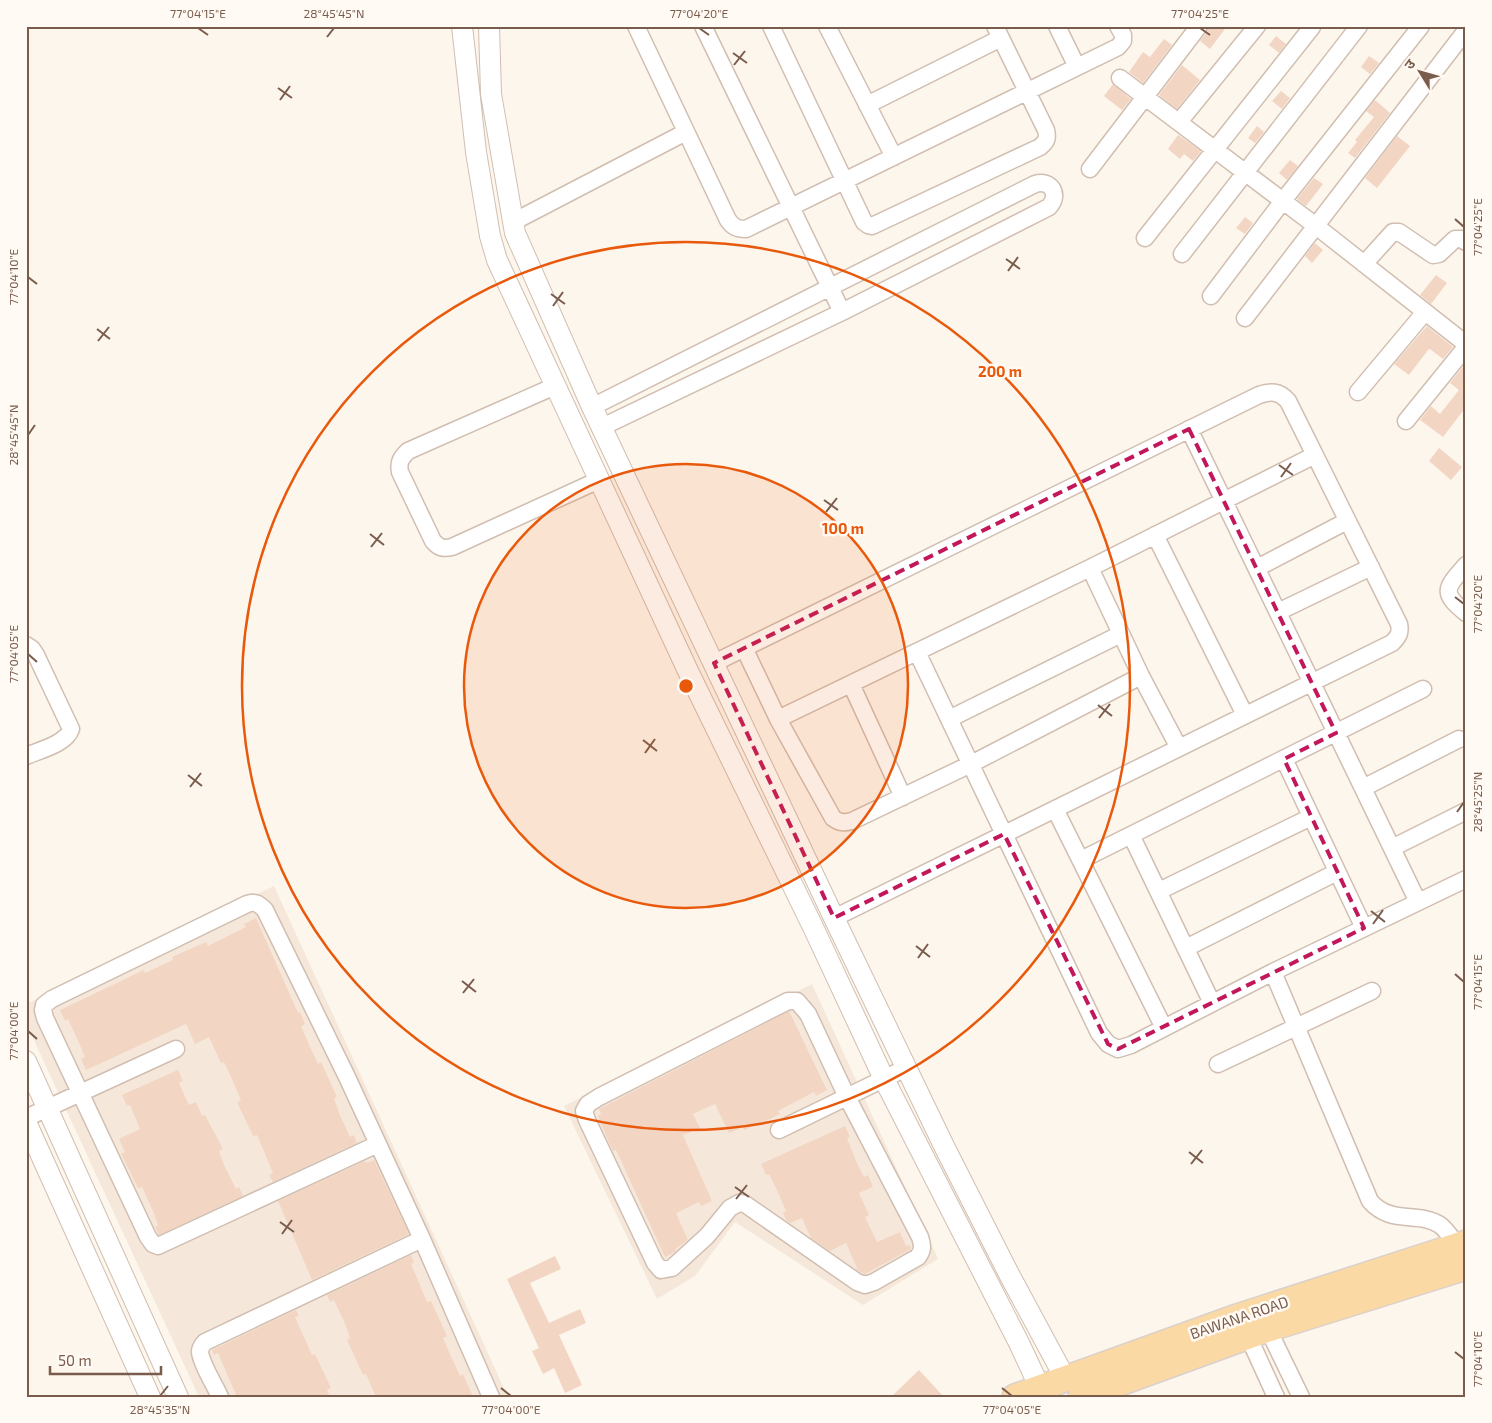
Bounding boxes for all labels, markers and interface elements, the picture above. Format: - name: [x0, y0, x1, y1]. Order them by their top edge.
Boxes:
- text: 77°04'15"E: [170, 6, 226, 20]
- text: 28°45'45"N: [304, 6, 364, 20]
- text: 77°04'20"E: [670, 6, 729, 20]
- text: 77°04'25"E: [1171, 6, 1229, 20]
- north arrow: [1394, 48, 1444, 98]
- text: उ: [1400, 55, 1419, 72]
- text: 77°04'25"E: [1470, 198, 1484, 256]
- text: 77°04'10"E: [6, 248, 20, 305]
- text: 200 m: [978, 362, 1022, 380]
- text: 28°45'45"N: [6, 405, 20, 465]
- text: 100 m: [822, 519, 864, 537]
- text: 77°04'20"E: [1470, 574, 1484, 633]
- text: 77°04'05"E: [6, 625, 20, 683]
- centre of rings: [677, 677, 695, 695]
- text: 28°45'25"N: [1470, 772, 1484, 832]
- text: 77°04'15"E: [1470, 954, 1484, 1010]
- text: 77°04'00"E: [6, 1001, 20, 1061]
- street label: BAWANA ROAD: [1187, 1292, 1291, 1342]
- text: 77°04'10"E: [1470, 1330, 1484, 1387]
- scale bar: [50, 1343, 161, 1375]
- text: 50 m: [58, 1351, 92, 1369]
- text: 28°45'35"N: [130, 1402, 190, 1416]
- text: 77°04'00"E: [481, 1402, 541, 1416]
- text: 77°04'05"E: [983, 1402, 1041, 1416]

